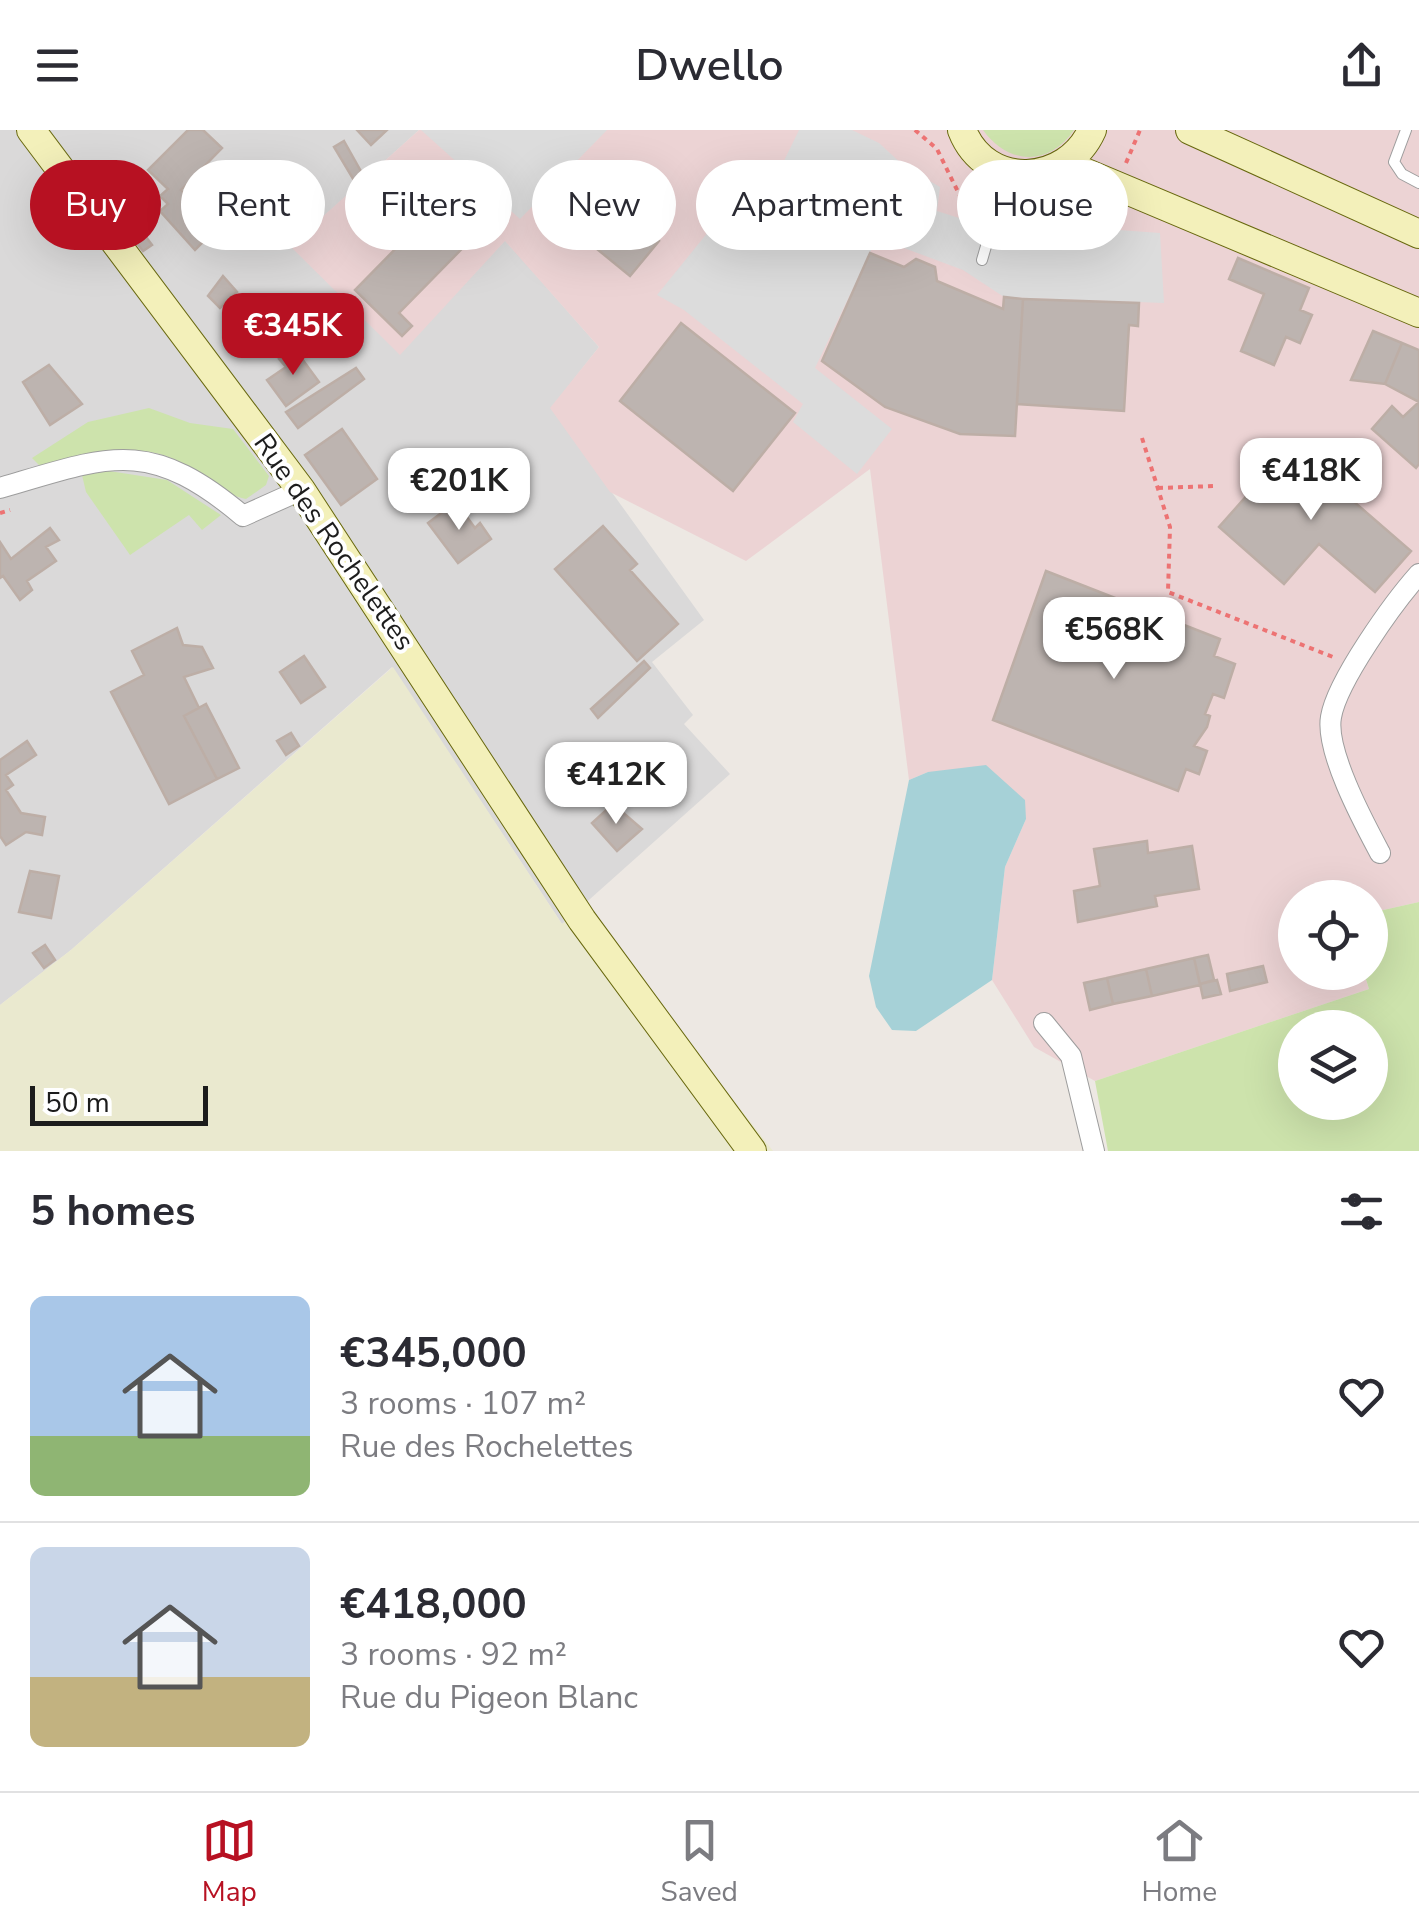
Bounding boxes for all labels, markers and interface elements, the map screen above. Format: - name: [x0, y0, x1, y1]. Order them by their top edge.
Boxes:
- text: Dwello: [635, 35, 784, 96]
- icon: menu: [30, 38, 85, 93]
- icon: share: [1334, 38, 1389, 93]
- chip: Buy: [30, 160, 161, 250]
- chip: Rent: [181, 160, 325, 250]
- chip: Filters: [345, 160, 512, 250]
- chip: New: [532, 160, 676, 250]
- chip: Apartment: [696, 160, 937, 250]
- chip: House: [957, 160, 1128, 250]
- pin: €345K: [223, 293, 363, 378]
- text: €345K: [244, 304, 342, 347]
- street label: Rue des Rochelettes: [245, 426, 423, 658]
- pin: €418K: [1241, 438, 1381, 523]
- pin: €201K: [389, 448, 529, 533]
- text: €418K: [1262, 449, 1360, 492]
- text: €201K: [410, 459, 508, 502]
- pin: €568K: [1044, 597, 1184, 682]
- text: €568K: [1065, 608, 1163, 651]
- pin: €412K: [546, 742, 686, 827]
- text: €412K: [567, 753, 665, 796]
- map controls: [1278, 880, 1388, 1120]
- button: locate: [1278, 880, 1388, 990]
- button: layers: [1278, 1010, 1388, 1120]
- scale bar: [30, 1081, 208, 1126]
- text: 50 m: [45, 1084, 110, 1122]
- text: 5 homes: [30, 1183, 195, 1240]
- icon: filters: [1334, 1184, 1389, 1239]
- text: €345,000: [340, 1325, 527, 1382]
- icon: home: [110, 1336, 230, 1456]
- icon: heart: [1334, 1369, 1389, 1424]
- text: 3 rooms · 107 m²: [340, 1382, 586, 1425]
- text: Rue des Rochelettes: [340, 1425, 633, 1468]
- text: €418,000: [340, 1576, 527, 1633]
- icon: home: [110, 1587, 230, 1707]
- icon: heart: [1334, 1620, 1389, 1675]
- text: 3 rooms · 92 m²: [340, 1633, 567, 1676]
- text: Rue du Pigeon Blanc: [340, 1676, 638, 1719]
- tab: Map: [202, 1813, 257, 1911]
- tab: Saved: [661, 1813, 738, 1911]
- tab: Home: [1141, 1813, 1217, 1911]

